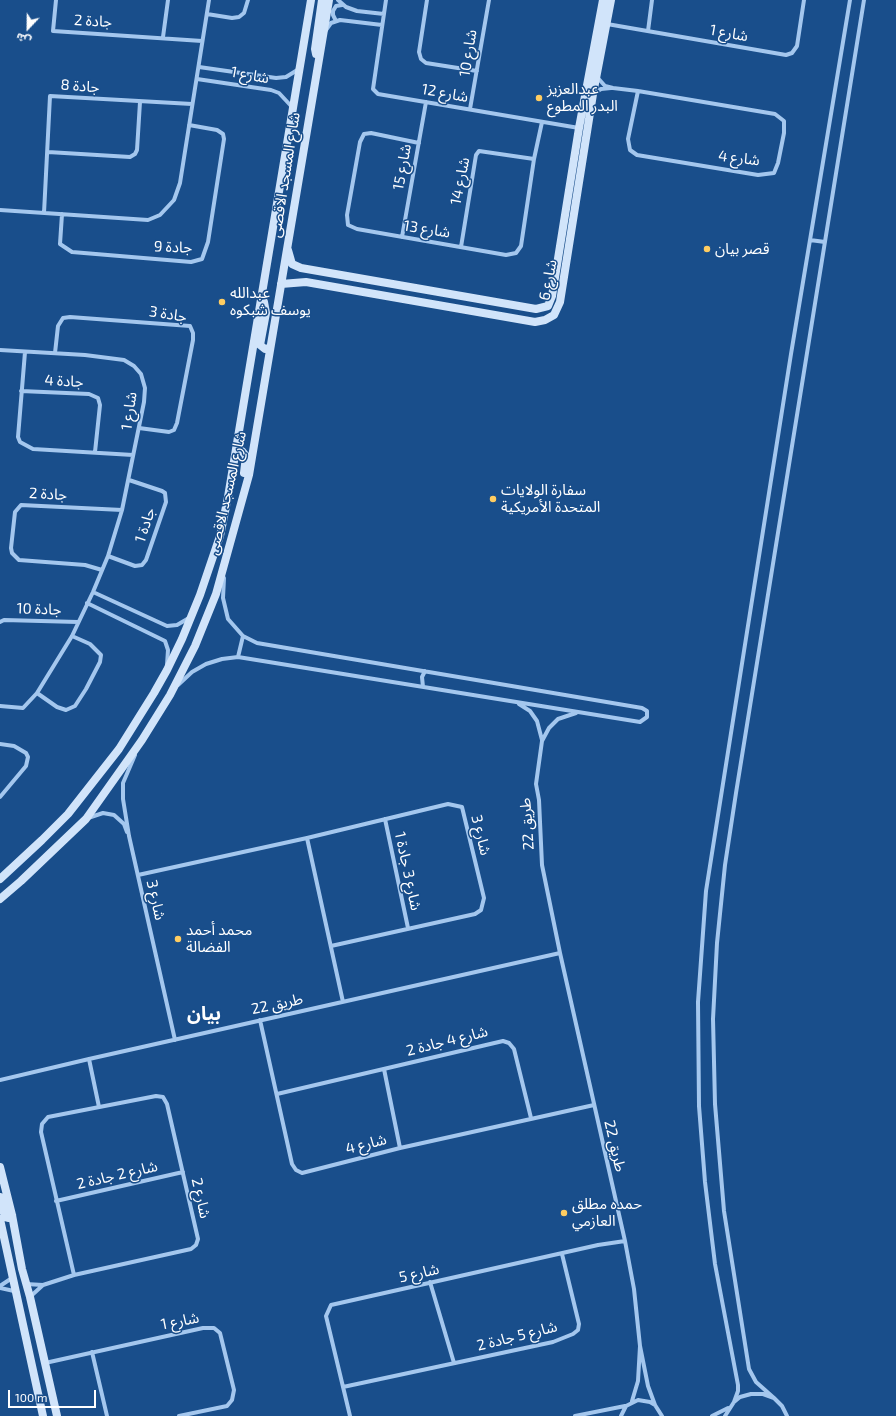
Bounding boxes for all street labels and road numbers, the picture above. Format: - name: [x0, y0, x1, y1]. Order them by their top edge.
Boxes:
- street label: جادة 2: [73, 11, 113, 31]
- street label: شارع 1: [708, 21, 750, 45]
- street label: شارع 10: [455, 28, 481, 78]
- street label: شارع 1: [229, 63, 271, 87]
- street label: جادة 8: [60, 76, 100, 96]
- street label: شارع 12: [420, 80, 470, 106]
- street label: شارع المسجد الاقصى: [266, 111, 304, 239]
- street label: شارع 15: [389, 142, 415, 192]
- street label: شارع 4: [717, 147, 761, 169]
- street label: شارع 14: [447, 156, 473, 206]
- street label: شارع 13: [402, 216, 452, 242]
- street label: جادة 9: [154, 237, 192, 257]
- street label: شارع 6: [535, 258, 561, 302]
- street label: جادة 3: [148, 302, 188, 326]
- street label: جادة 4: [44, 371, 84, 391]
- street label: شارع 1: [117, 391, 141, 431]
- street label: شارع المسجد الاقصى: [204, 429, 250, 557]
- street label: جادة 2: [28, 484, 68, 504]
- street label: جادة 1: [131, 505, 159, 545]
- street label: جادة 10: [16, 599, 62, 619]
- street label: طريق 22: [516, 797, 538, 851]
- street label: شارع 3: [467, 813, 495, 857]
- street label: شارع 3 جادة 1: [391, 830, 425, 912]
- street label: شارع 3: [143, 878, 169, 922]
- street label: طريق 22: [249, 990, 305, 1018]
- street label: شارع 4 جادة 2: [404, 1022, 490, 1060]
- street label: طريق 22: [600, 1118, 630, 1174]
- street label: شارع 4: [344, 1130, 388, 1158]
- street label: شارع 2 جادة 2: [75, 1157, 159, 1193]
- street label: شارع 2: [188, 1176, 214, 1220]
- street label: شارع 5: [397, 1260, 441, 1286]
- street label: شارع 1: [159, 1308, 201, 1334]
- street label: شارع 5 جادة 2: [475, 1317, 559, 1355]

